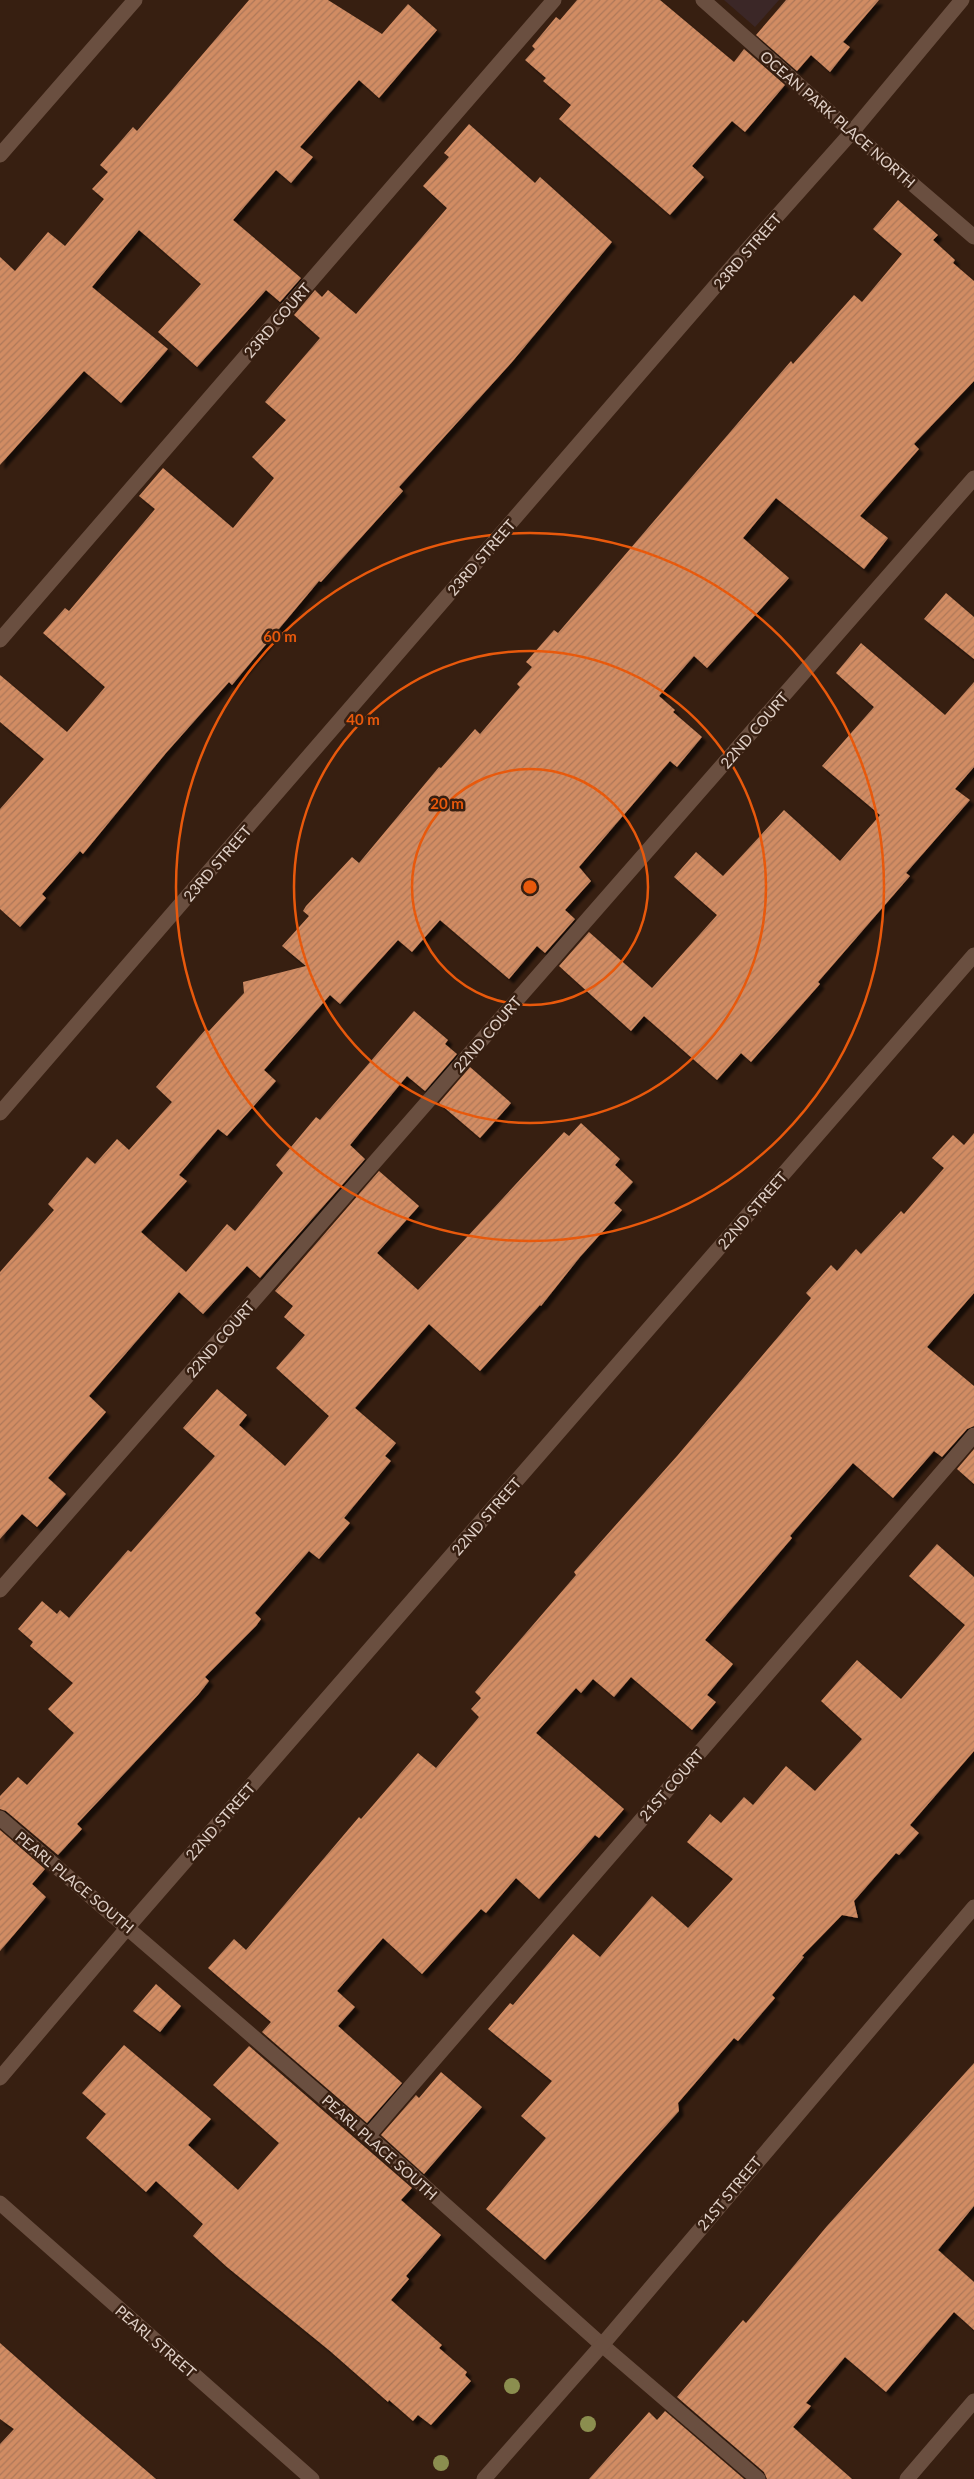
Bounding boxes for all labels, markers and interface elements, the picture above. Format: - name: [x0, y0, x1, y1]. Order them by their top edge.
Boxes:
- street label: OCEAN PARK PLACE NORTH: [757, 47, 919, 191]
- street label: 23RD STREET: [709, 209, 785, 293]
- street label: 23RD COURT: [240, 279, 314, 361]
- street label: 23RD STREET: [443, 515, 519, 599]
- text: 60 m: [263, 627, 297, 645]
- street label: 22ND COURT: [716, 688, 792, 772]
- text: 40 m: [346, 710, 380, 728]
- text: 20 m: [430, 794, 464, 812]
- street label: 23RD STREET: [179, 821, 255, 905]
- centre of rings: [521, 878, 539, 896]
- street label: 22ND COURT: [449, 992, 525, 1076]
- street label: 22ND STREET: [713, 1168, 791, 1252]
- street label: 22ND COURT: [182, 1297, 258, 1381]
- street label: 22ND STREET: [447, 1474, 525, 1558]
- street label: 21ST COURT: [635, 1746, 707, 1824]
- street label: 22ND STREET: [181, 1779, 259, 1863]
- street label: PEARL PLACE SOUTH: [12, 1827, 138, 1937]
- street label: PEARL PLACE SOUTH: [319, 2090, 441, 2204]
- street label: 21ST STREET: [693, 2152, 765, 2233]
- street label: PEARL STREET: [112, 2301, 200, 2381]

